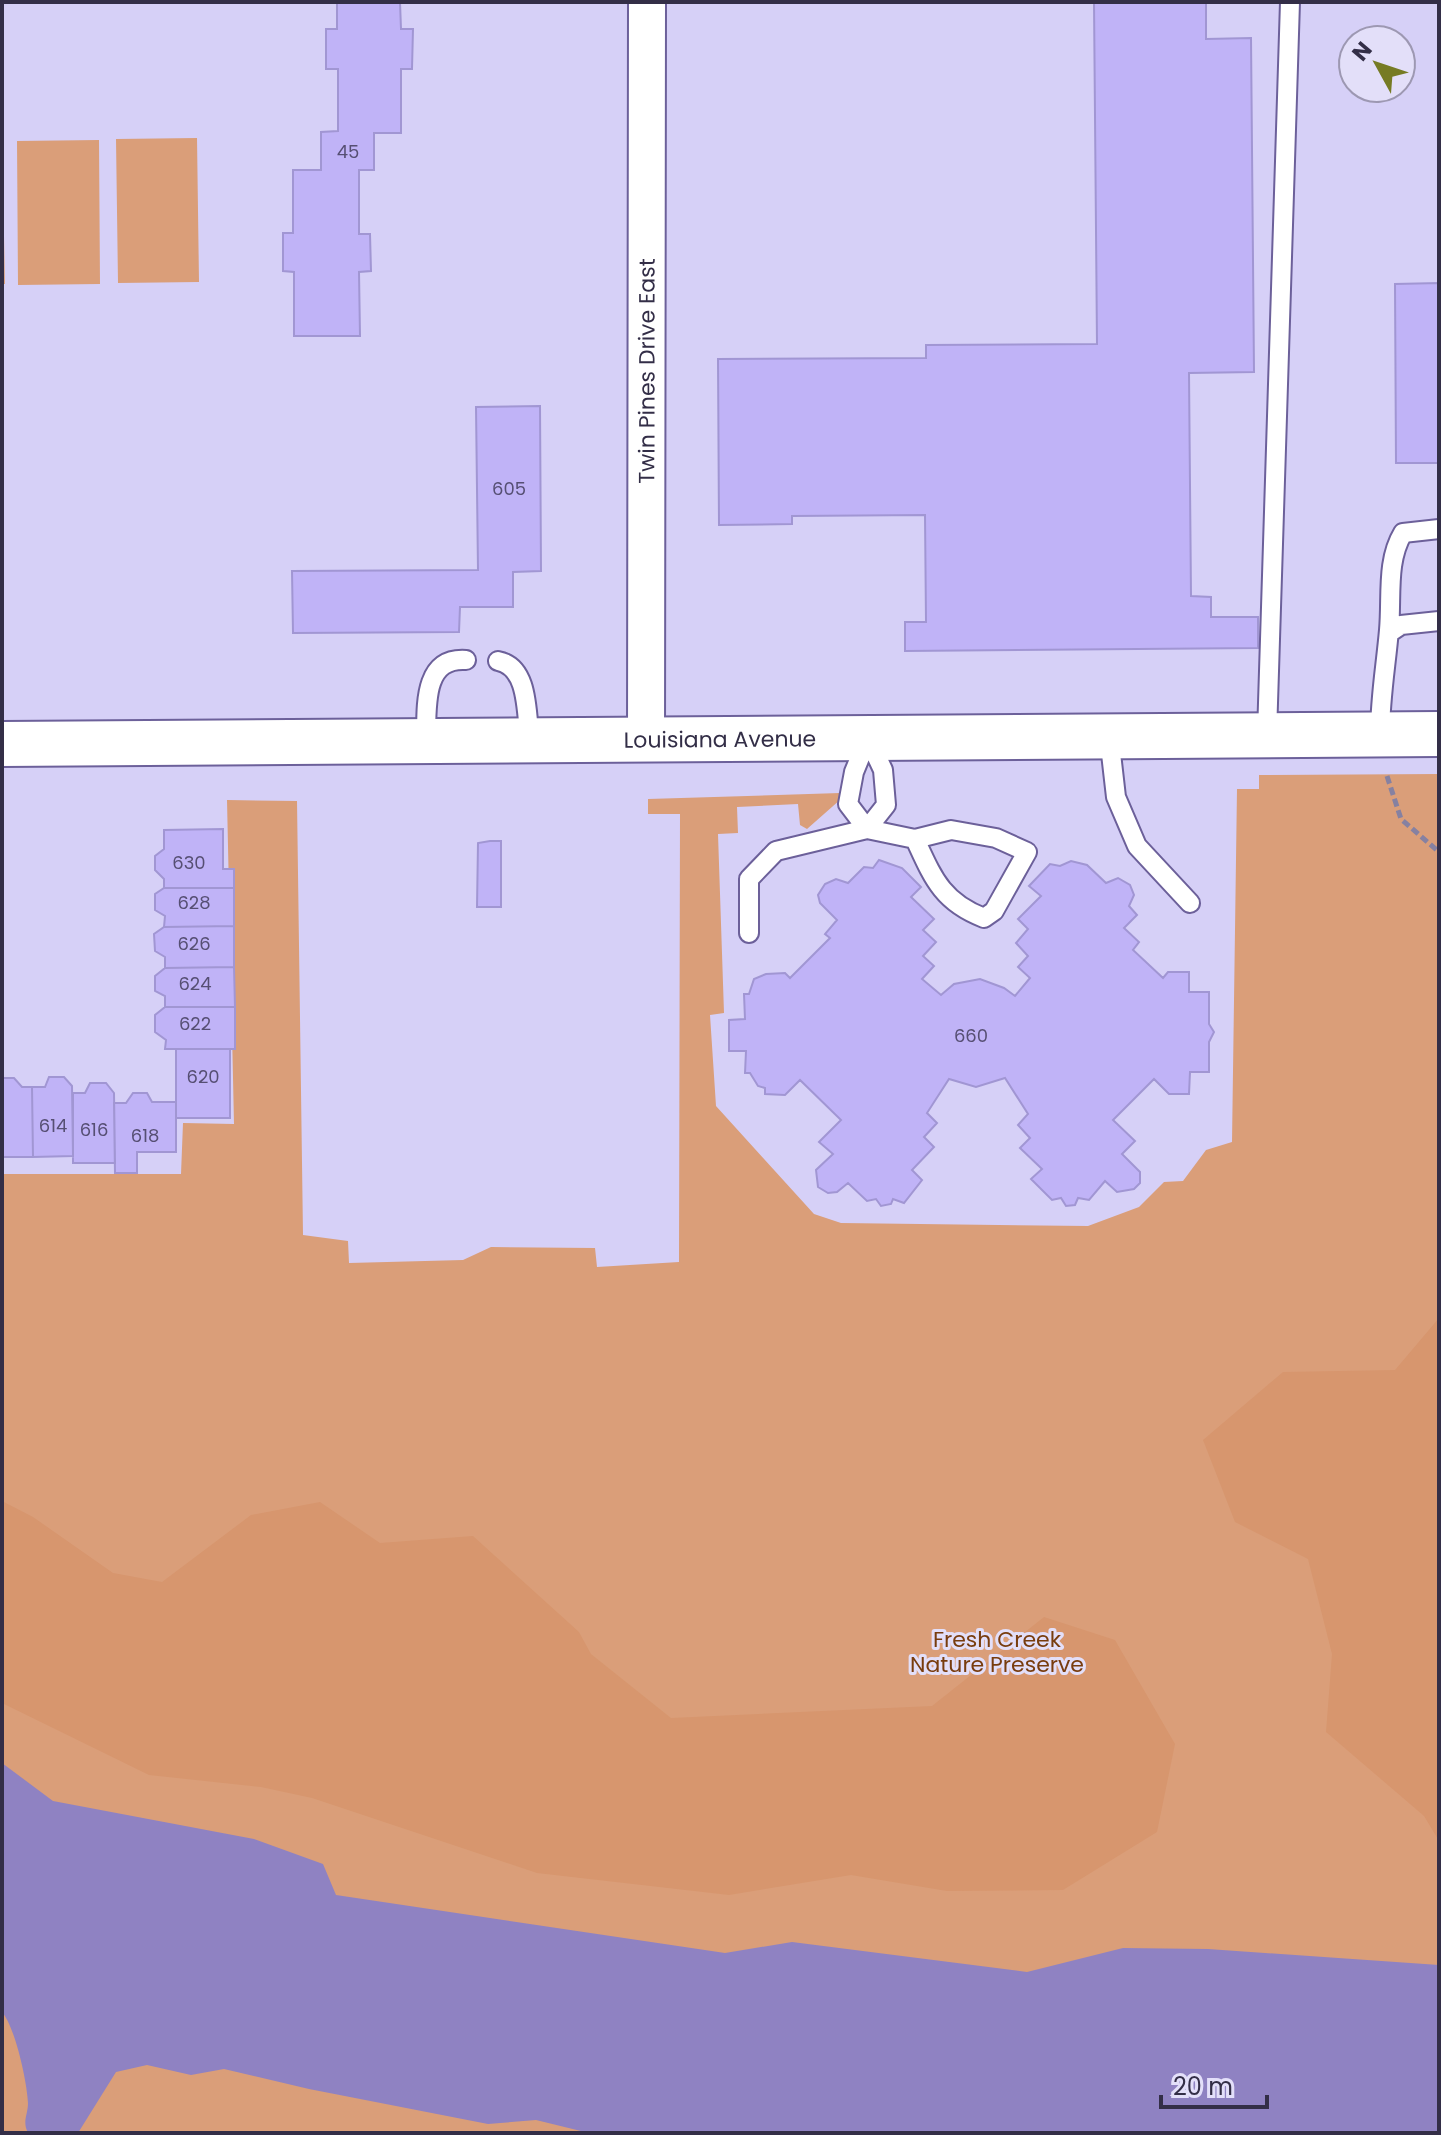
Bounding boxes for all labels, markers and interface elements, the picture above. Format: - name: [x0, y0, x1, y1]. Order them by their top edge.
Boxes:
- north arrow: [1337, 24, 1417, 104]
- text: N: [1345, 35, 1379, 68]
- house number: 45: [337, 139, 359, 164]
- street label: Twin Pines Drive East: [631, 258, 662, 484]
- house number: 605: [492, 476, 526, 501]
- street label: Louisiana Avenue: [624, 723, 816, 755]
- house number: 630: [172, 850, 206, 875]
- house number: 628: [177, 890, 211, 915]
- house number: 626: [177, 931, 211, 956]
- house number: 624: [178, 971, 212, 996]
- house number: 622: [179, 1011, 211, 1036]
- house number: 660: [954, 1023, 988, 1048]
- house number: 620: [186, 1064, 220, 1089]
- house number: 614: [39, 1113, 67, 1138]
- house number: 616: [80, 1117, 108, 1142]
- house number: 618: [131, 1123, 159, 1148]
- park label: Fresh Creek Nature Preserve: [910, 1624, 1084, 1680]
- scale bar: [1161, 2059, 1267, 2109]
- text: 20 m: [1173, 2070, 1233, 2103]

